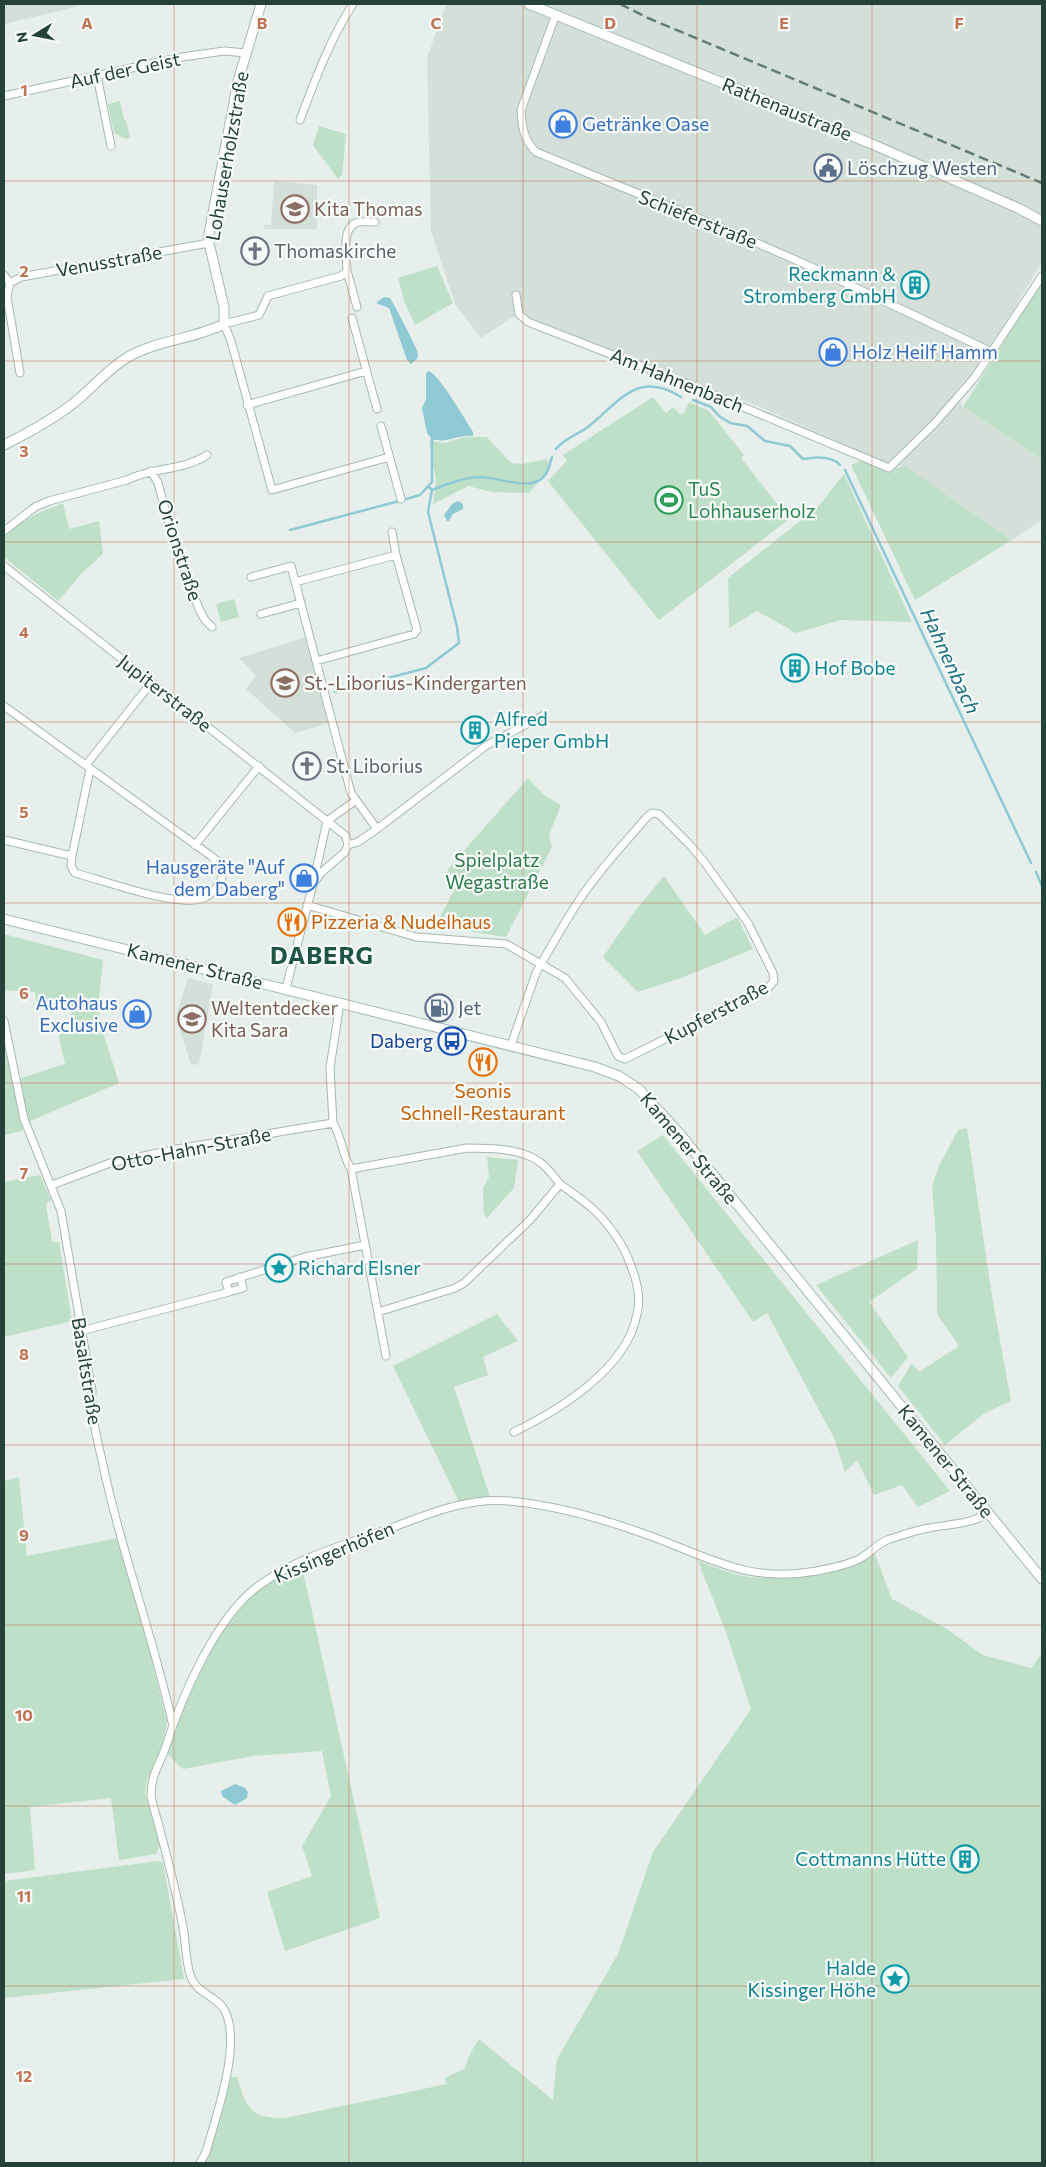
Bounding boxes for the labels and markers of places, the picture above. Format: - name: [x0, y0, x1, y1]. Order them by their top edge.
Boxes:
- shop icon: Getränke Oase: [548, 109, 578, 139]
- place label: Getränke Oase: [582, 112, 709, 135]
- public building icon: Löschzug Westen: [813, 153, 843, 183]
- place label: Löschzug Westen: [847, 156, 997, 179]
- school or university icon: Kita Thomas: [280, 194, 310, 224]
- place label: Kita Thomas: [314, 197, 423, 220]
- church icon: Thomaskirche: [240, 236, 270, 266]
- place label: Thomaskirche: [274, 239, 396, 262]
- place label: Reckmann & Stromberg GmbH: [743, 262, 896, 307]
- building icon: Reckmann & Stromberg GmbH: [900, 270, 930, 300]
- shop icon: Holz Heilf Hamm: [818, 337, 848, 367]
- place label: Holz Heilf Hamm: [852, 340, 998, 363]
- place label: TuS Lohhauserholz: [688, 477, 815, 522]
- sports icon: TuS Lohhauserholz: [654, 485, 684, 515]
- building icon: Hof Bobe: [780, 653, 810, 683]
- place label: Hof Bobe: [814, 656, 895, 679]
- school or university icon: St.-Liborius-Kindergarten: [270, 668, 300, 698]
- place label: St.-Liborius-Kindergarten: [304, 671, 527, 694]
- place label: Alfred Pieper GmbH: [494, 707, 609, 752]
- building icon: Alfred Pieper GmbH: [460, 715, 490, 745]
- church icon: St. Liborius: [292, 751, 322, 781]
- place label: St. Liborius: [326, 754, 423, 777]
- place label: Hausgeräte "Auf dem Daberg": [146, 855, 285, 900]
- shop icon: Hausgeräte "Auf dem Daberg": [289, 863, 319, 893]
- restaurant icon: Pizzeria & Nudelhaus: [277, 907, 307, 937]
- place label: Pizzeria & Nudelhaus: [311, 910, 491, 933]
- place label: Autohaus Exclusive: [35, 991, 118, 1036]
- fuel station icon: Jet: [424, 993, 454, 1023]
- place label: Weltentdecker Kita Sara: [211, 996, 338, 1041]
- place label: Jet: [458, 996, 481, 1019]
- shop icon: Autohaus Exclusive: [122, 999, 152, 1029]
- school or university icon: Weltentdecker Kita Sara: [177, 1004, 207, 1034]
- bus stop icon: Daberg: [437, 1026, 467, 1056]
- place label: Daberg: [370, 1029, 433, 1052]
- restaurant icon: Seonis Schnell-Restaurant: [468, 1047, 498, 1077]
- place label: Seonis Schnell-Restaurant: [400, 1079, 566, 1124]
- place icon: Richard Elsner: [264, 1253, 294, 1283]
- place label: Richard Elsner: [298, 1256, 421, 1279]
- building icon: Cottmanns Hütte: [950, 1844, 980, 1874]
- place label: Cottmanns Hütte: [795, 1847, 946, 1870]
- place label: Halde Kissinger Höhe: [747, 1956, 876, 2001]
- place icon: Halde Kissinger Höhe: [880, 1964, 910, 1994]

